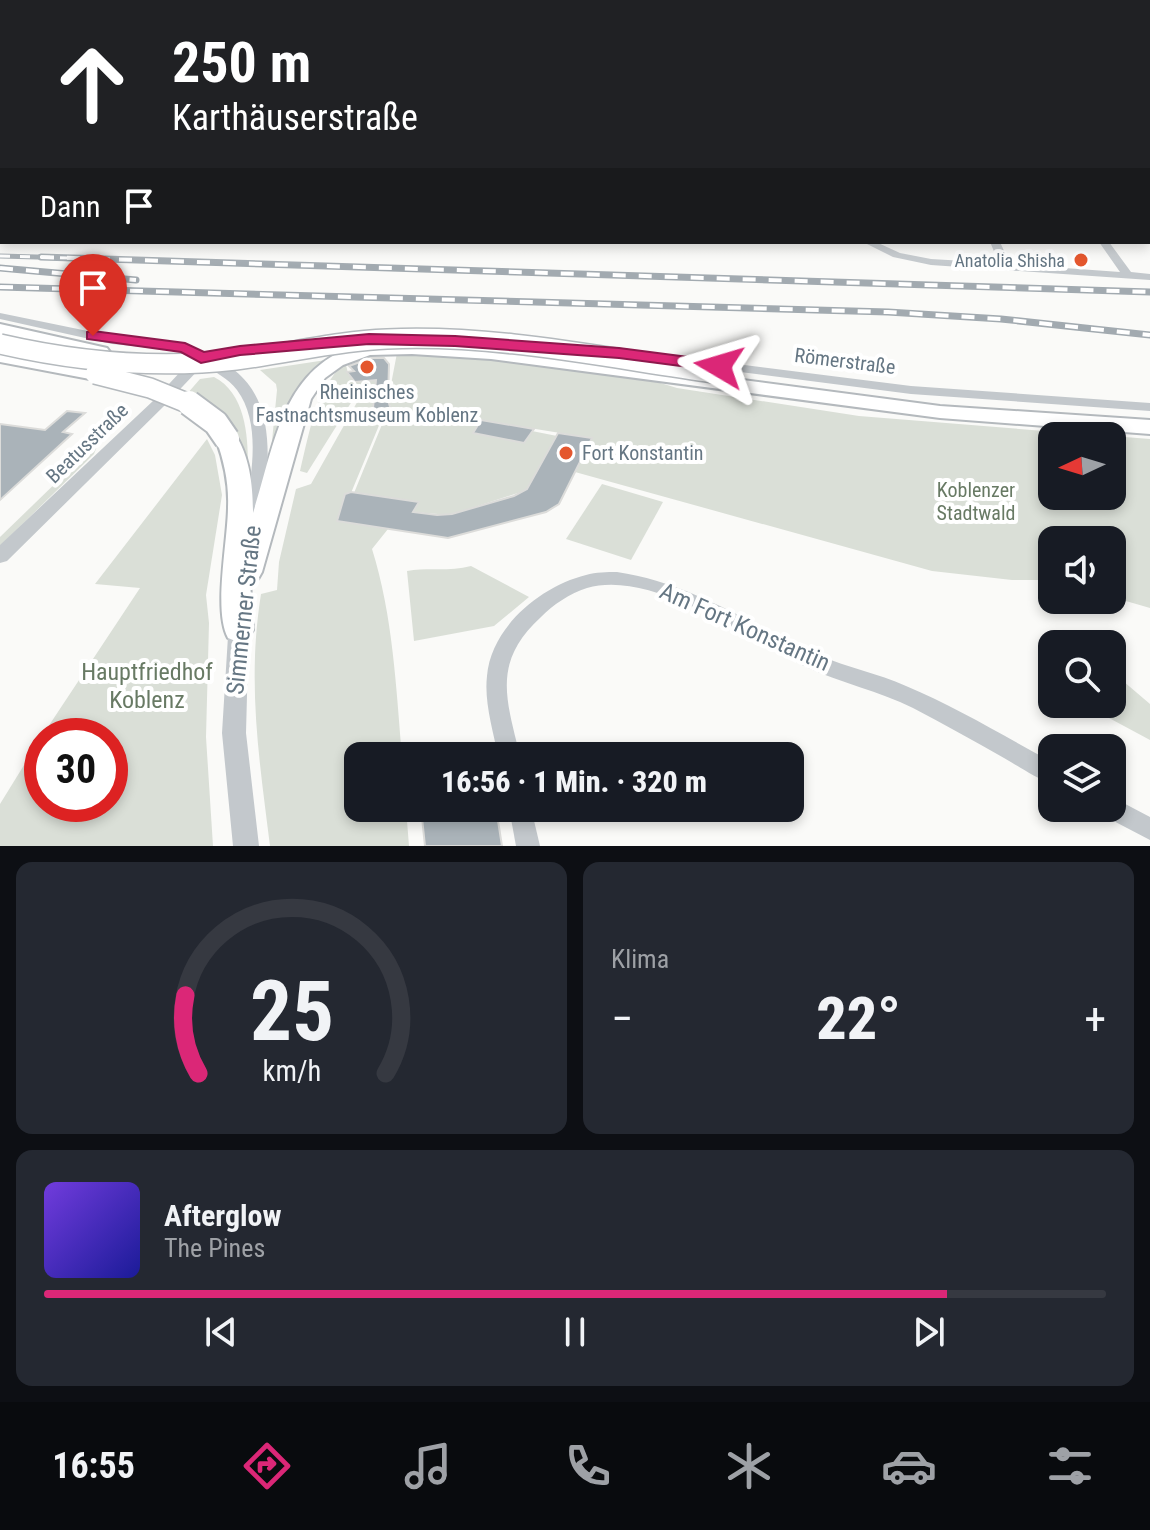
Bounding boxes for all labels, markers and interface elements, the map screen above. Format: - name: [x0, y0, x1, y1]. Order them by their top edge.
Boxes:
- text: 250 m: [172, 30, 311, 96]
- icon: ahead: [40, 32, 144, 136]
- text: Karthäuserstraße: [172, 97, 418, 139]
- icon: arrive: [117, 184, 161, 228]
- text: Dann: [40, 189, 101, 224]
- place label: Anatolia Shisha: [954, 250, 1065, 271]
- marker: Anatolia Shisha: [1072, 251, 1090, 269]
- pin: [59, 254, 127, 336]
- icon: arrive: [71, 266, 115, 310]
- position arrow: [677, 324, 761, 408]
- street label: Römerstraße: [793, 343, 897, 379]
- marker: Rheinisches Fastnachtsmuseum Koblenz: [358, 358, 376, 376]
- place label: Rheinisches Fastnachtsmuseum Koblenz: [256, 380, 478, 427]
- street label: Beatusstraße: [41, 398, 133, 488]
- north arrow: [1038, 422, 1126, 510]
- map controls: [1038, 422, 1126, 822]
- place label: Fort Konstantin: [582, 441, 703, 465]
- marker: Fort Konstantin: [557, 444, 575, 462]
- park label: Koblenzer Stadtwald: [937, 478, 1015, 525]
- street label: Simmerner Straße: [221, 524, 267, 696]
- button: sound: [1038, 526, 1126, 614]
- street label: Am Fort Konstantin: [656, 577, 834, 677]
- button: search: [1038, 630, 1126, 718]
- park label: Hauptfriedhof Koblenz: [81, 658, 213, 714]
- speed limit sign: 30: [24, 718, 128, 822]
- button: layers: [1038, 734, 1126, 822]
- text: 16:56 · 1 Min. · 320 m: [441, 764, 707, 799]
- text: Klima: [611, 944, 669, 974]
- text: 25: [249, 963, 334, 1060]
- text: 22°: [816, 983, 901, 1054]
- text: −: [611, 993, 633, 1045]
- text: +: [1084, 993, 1106, 1045]
- text: km/h: [262, 1054, 321, 1088]
- text: Afterglow: [164, 1198, 282, 1233]
- text: The Pines: [164, 1233, 265, 1263]
- icon: previous: [199, 1310, 243, 1354]
- icon: pause: [553, 1310, 597, 1354]
- icon: next: [907, 1310, 951, 1354]
- icon: directions: [239, 1438, 295, 1494]
- icon: music: [400, 1438, 456, 1494]
- icon: phone: [560, 1438, 616, 1494]
- icon: climate: [721, 1438, 777, 1494]
- icon: car: [881, 1438, 937, 1494]
- icon: filters: [1042, 1438, 1098, 1494]
- text: 16:55: [52, 1445, 135, 1487]

